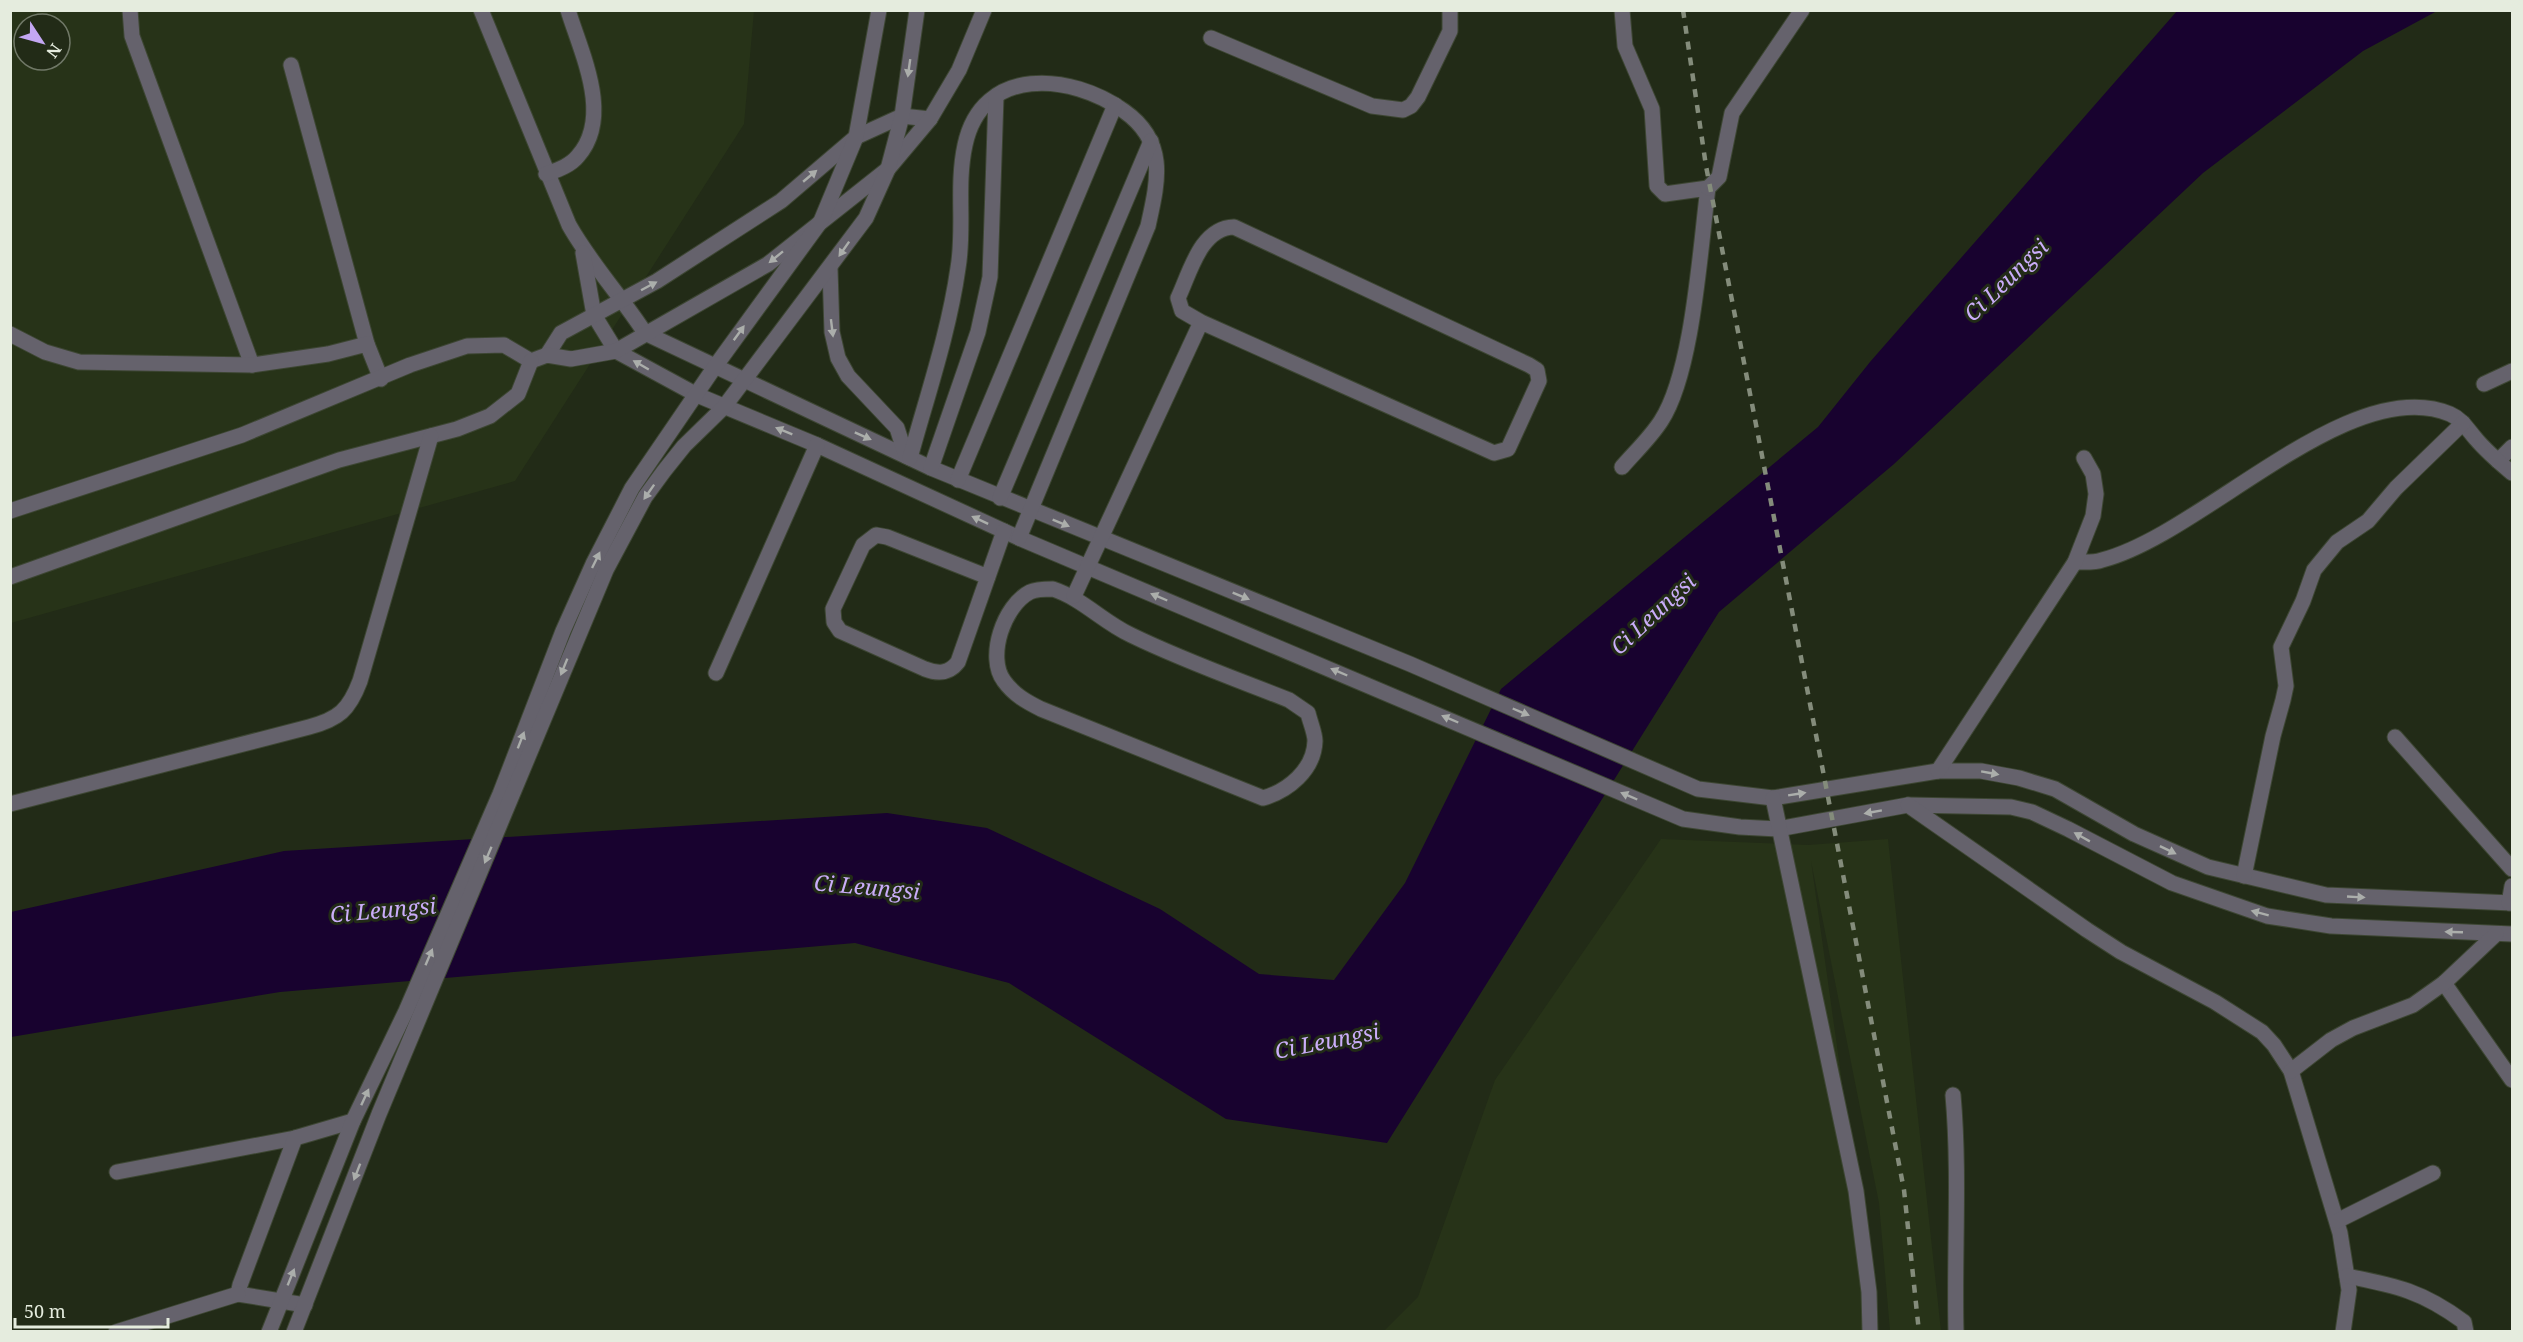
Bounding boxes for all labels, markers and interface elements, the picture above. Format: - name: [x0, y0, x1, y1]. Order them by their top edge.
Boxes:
- north arrow: [12, 12, 72, 72]
- text: N: [41, 39, 67, 63]
- one-way arrow: [904, 59, 914, 78]
- one-way arrow: [802, 170, 818, 183]
- water label: Ci Leungsi: [1957, 231, 2054, 327]
- one-way arrow: [838, 241, 850, 257]
- one-way arrow: [768, 251, 784, 264]
- one-way arrow: [641, 281, 658, 291]
- one-way arrow: [828, 318, 837, 337]
- one-way arrow: [733, 326, 745, 341]
- one-way arrow: [632, 360, 649, 370]
- one-way arrow: [774, 426, 792, 436]
- one-way arrow: [854, 431, 872, 441]
- one-way arrow: [643, 484, 655, 500]
- one-way arrow: [972, 516, 989, 525]
- one-way arrow: [1052, 518, 1070, 528]
- one-way arrow: [591, 551, 600, 568]
- water label: Ci Leungsi: [1603, 566, 1702, 660]
- one-way arrow: [1233, 591, 1251, 601]
- one-way arrow: [1150, 592, 1168, 602]
- one-way arrow: [559, 659, 569, 677]
- one-way arrow: [1330, 667, 1348, 677]
- one-way arrow: [1513, 708, 1530, 717]
- one-way arrow: [1440, 714, 1458, 724]
- one-way arrow: [516, 730, 526, 748]
- one-way arrow: [1981, 769, 2000, 778]
- one-way arrow: [1788, 789, 1807, 798]
- one-way arrow: [1620, 791, 1638, 800]
- one-way arrow: [1863, 808, 1882, 817]
- one-way arrow: [2073, 832, 2090, 842]
- one-way arrow: [484, 846, 493, 863]
- one-way arrow: [2159, 846, 2176, 855]
- water label: Ci Leungsi: [813, 866, 922, 906]
- water label: Ci Leungsi: [329, 889, 437, 929]
- one-way arrow: [2346, 892, 2365, 902]
- one-way arrow: [2251, 908, 2269, 918]
- one-way arrow: [2445, 927, 2464, 937]
- one-way arrow: [425, 948, 434, 966]
- water label: Ci Leungsi: [1272, 1015, 1382, 1065]
- one-way arrow: [360, 1088, 369, 1105]
- one-way arrow: [352, 1163, 361, 1181]
- one-way arrow: [286, 1268, 296, 1286]
- scale bar: [15, 1291, 168, 1329]
- text: 50 m: [24, 1299, 66, 1323]

